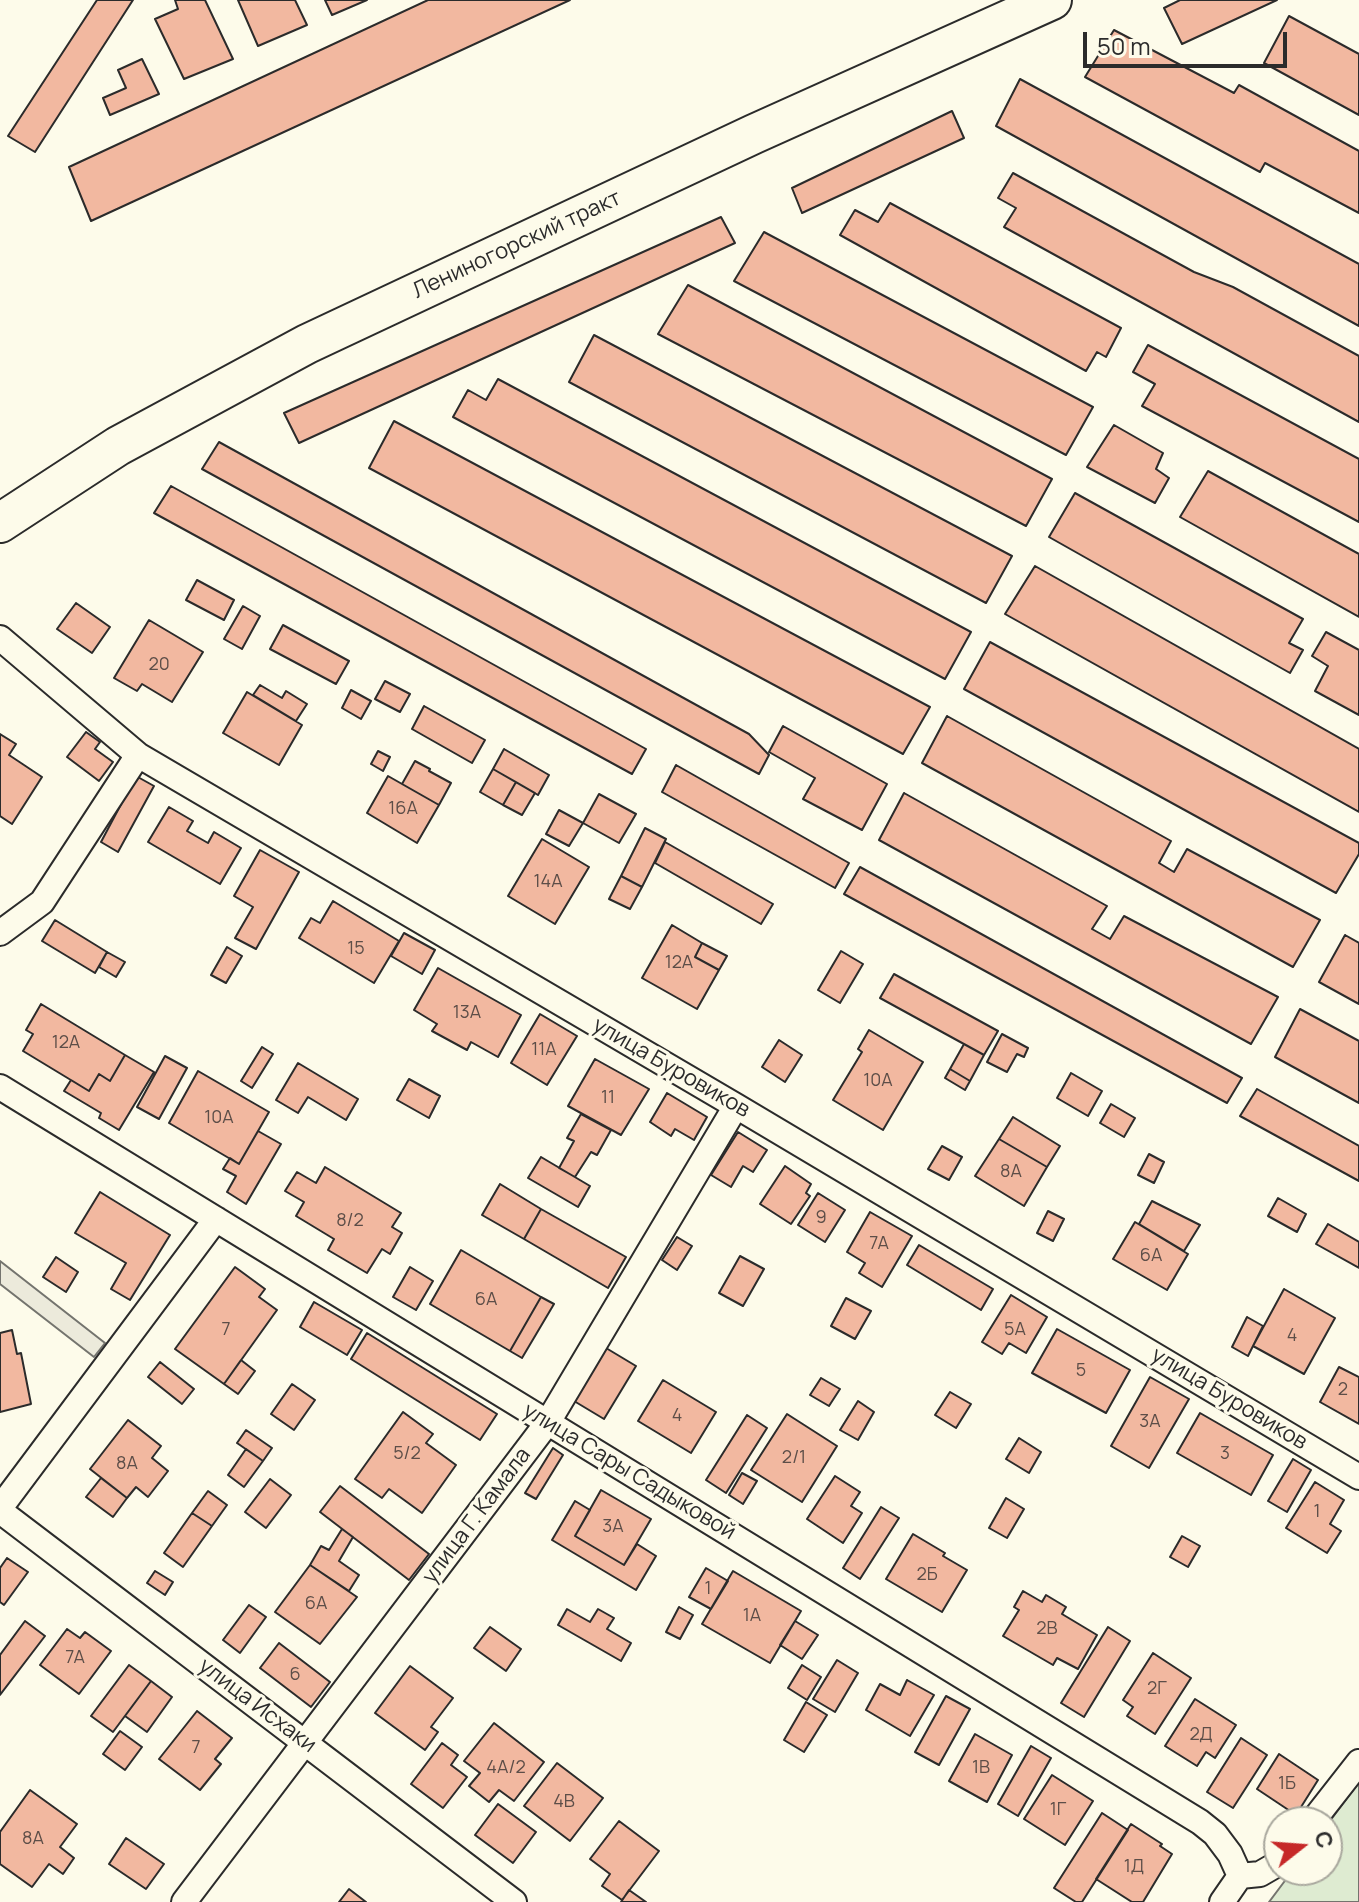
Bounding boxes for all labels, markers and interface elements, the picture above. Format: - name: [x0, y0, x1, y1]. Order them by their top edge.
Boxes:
- scale bar: [1087, 16, 1291, 66]
- text: 50 m: [1097, 29, 1151, 62]
- street label: Лениногорский тракт: [409, 185, 625, 305]
- house number: 20: [148, 654, 170, 676]
- house number: 16А: [388, 798, 418, 820]
- house number: 14А: [533, 871, 563, 893]
- house number: 15: [347, 938, 365, 960]
- house number: 12А: [665, 952, 693, 974]
- house number: 13А: [453, 1002, 481, 1024]
- street label: улица Буровиков: [588, 1012, 754, 1124]
- house number: 12А: [52, 1032, 80, 1054]
- house number: 11А: [531, 1039, 557, 1061]
- house number: 10А: [863, 1070, 893, 1092]
- house number: 11: [601, 1087, 615, 1109]
- house number: 10А: [204, 1107, 234, 1129]
- house number: 8А: [1000, 1161, 1022, 1183]
- house number: 9: [815, 1207, 827, 1229]
- house number: 8/2: [336, 1210, 364, 1232]
- house number: 7А: [869, 1233, 889, 1255]
- house number: 6А: [1140, 1245, 1162, 1267]
- house number: 6А: [475, 1289, 497, 1311]
- house number: 7: [221, 1319, 231, 1341]
- house number: 5А: [1004, 1319, 1026, 1341]
- house number: 4: [1287, 1325, 1297, 1347]
- street label: улица Буровиков: [1146, 1342, 1312, 1456]
- house number: 5: [1076, 1360, 1086, 1382]
- house number: 2: [1338, 1379, 1348, 1401]
- street label: улица Сары Садыковой: [518, 1398, 740, 1546]
- house number: 4: [672, 1405, 682, 1427]
- house number: 3А: [1139, 1411, 1161, 1433]
- house number: 5/2: [393, 1443, 421, 1465]
- street label: улица Г. Камала: [417, 1443, 537, 1589]
- house number: 3: [1220, 1443, 1230, 1465]
- house number: 2/1: [782, 1447, 806, 1469]
- house number: 8А: [116, 1453, 138, 1475]
- house number: 1: [1313, 1501, 1321, 1523]
- house number: 3А: [602, 1516, 624, 1538]
- house number: 2Б: [916, 1564, 938, 1586]
- house number: 1: [704, 1578, 712, 1600]
- house number: 6А: [305, 1593, 327, 1615]
- house number: 1А: [743, 1605, 761, 1627]
- house number: 2В: [1036, 1618, 1058, 1640]
- house number: 7А: [65, 1647, 85, 1669]
- street label: улица Исхаки: [193, 1653, 321, 1759]
- house number: 6: [289, 1664, 301, 1686]
- house number: 2Г: [1147, 1678, 1167, 1700]
- house number: 2Д: [1189, 1724, 1213, 1746]
- house number: 7: [191, 1737, 201, 1759]
- house number: 4А/2: [486, 1757, 526, 1779]
- house number: 1В: [972, 1757, 990, 1779]
- house number: 1Б: [1278, 1773, 1296, 1795]
- house number: 4В: [553, 1791, 575, 1813]
- house number: 1Г: [1050, 1799, 1066, 1821]
- north arrow: [1263, 1806, 1343, 1886]
- text: С: [1307, 1827, 1341, 1852]
- house number: 8А: [22, 1828, 44, 1850]
- house number: 1Д: [1124, 1856, 1144, 1878]

